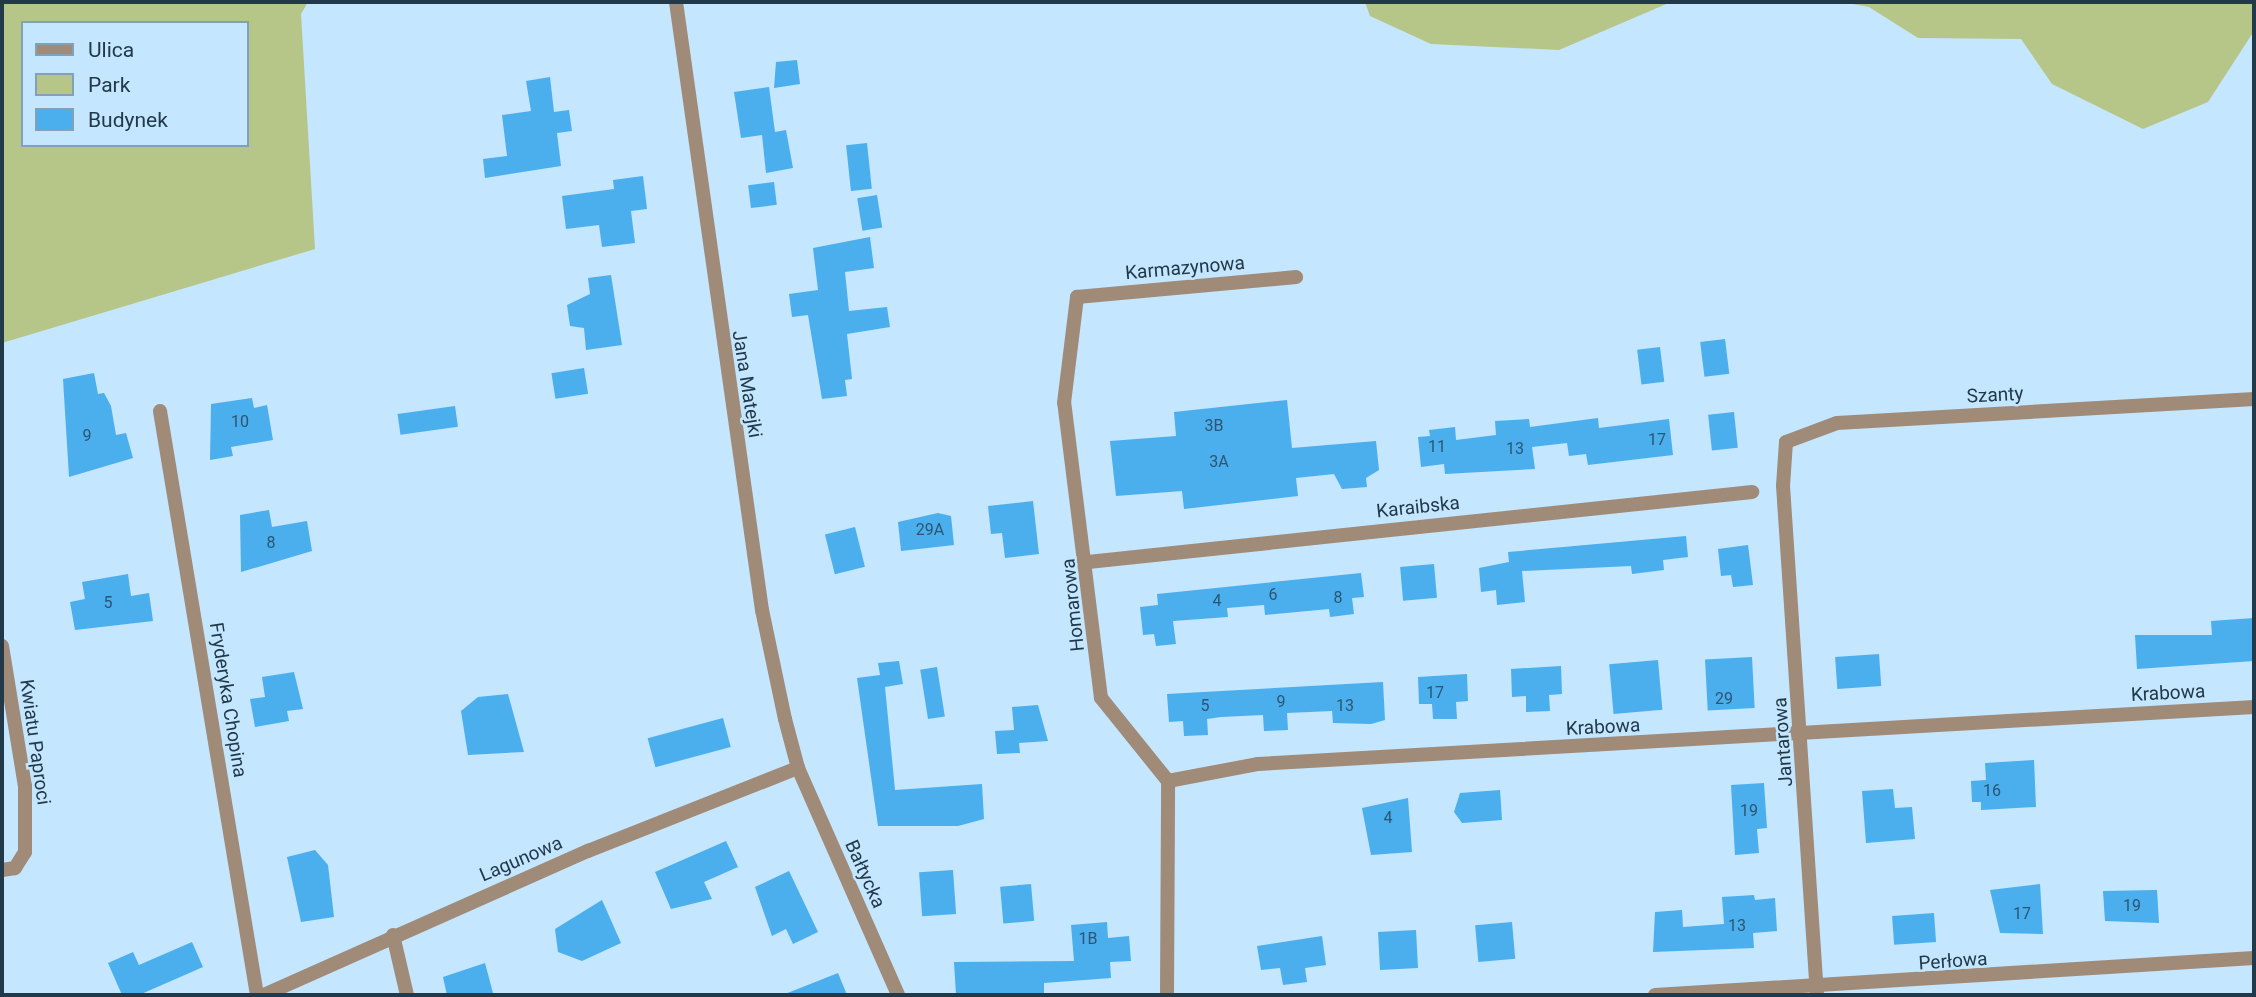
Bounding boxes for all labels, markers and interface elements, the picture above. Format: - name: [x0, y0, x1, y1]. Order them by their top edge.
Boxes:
- legend: [21, 21, 248, 147]
- text: Ulica: [88, 38, 134, 62]
- text: Park: [88, 73, 130, 97]
- text: Budynek: [88, 108, 168, 132]
- street label: Karmazynowa: [1124, 251, 1246, 285]
- street label: Jana Matejki: [727, 329, 767, 439]
- street label: Szanty: [1966, 382, 2024, 408]
- house number: 10: [231, 412, 249, 432]
- house number: 3B: [1205, 416, 1223, 436]
- house number: 9: [83, 426, 91, 446]
- house number: 17: [1648, 430, 1666, 450]
- house number: 11: [1428, 437, 1446, 457]
- house number: 13: [1506, 439, 1524, 459]
- house number: 3A: [1209, 452, 1229, 472]
- street label: Karaibska: [1375, 491, 1461, 523]
- house number: 29A: [916, 520, 944, 540]
- house number: 8: [267, 533, 275, 553]
- street label: Homarowa: [1057, 558, 1089, 652]
- house number: 6: [1269, 585, 1277, 605]
- house number: 8: [1334, 588, 1342, 608]
- house number: 4: [1213, 591, 1221, 611]
- house number: 5: [104, 593, 112, 613]
- street label: Fryderyka Chopina: [204, 621, 252, 779]
- street label: Kwiatu Paproci: [15, 678, 55, 806]
- street label: Krabowa: [2130, 680, 2206, 706]
- house number: 17: [1426, 683, 1444, 703]
- house number: 29: [1715, 689, 1733, 709]
- house number: 9: [1277, 692, 1285, 712]
- house number: 5: [1201, 696, 1209, 716]
- house number: 13: [1336, 696, 1354, 716]
- street label: Jantarowa: [1769, 697, 1797, 787]
- street label: Krabowa: [1565, 714, 1641, 740]
- house number: 16: [1983, 781, 2001, 801]
- house number: 19: [1740, 801, 1758, 821]
- house number: 4: [1384, 808, 1392, 828]
- street label: Lagunowa: [476, 831, 566, 887]
- street label: Bałtycka: [840, 836, 890, 912]
- house number: 19: [2123, 896, 2141, 916]
- house number: 17: [2013, 904, 2031, 924]
- house number: 13: [1728, 916, 1746, 936]
- house number: 1B: [1079, 929, 1097, 949]
- street label: Perłowa: [1918, 947, 1988, 975]

